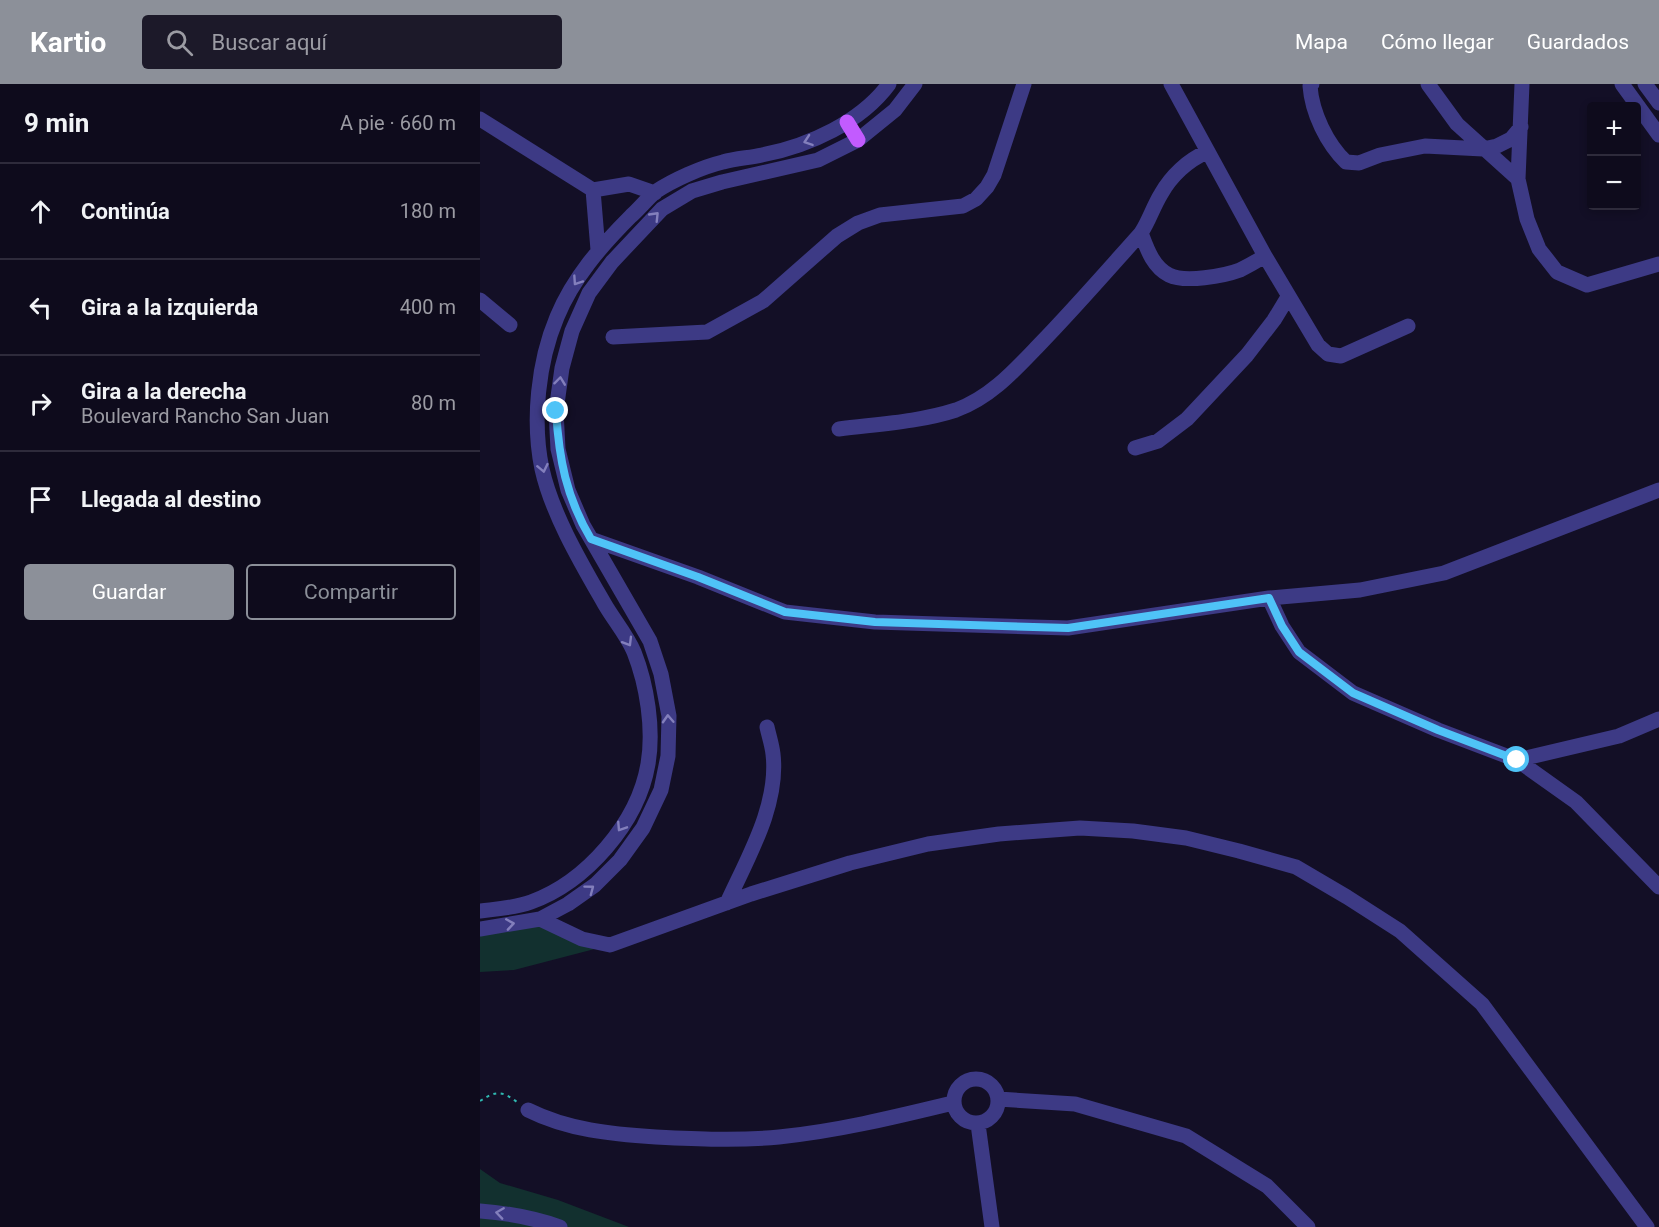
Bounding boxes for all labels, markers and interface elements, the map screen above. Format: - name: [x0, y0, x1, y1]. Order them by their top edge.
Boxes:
- search box: [142, 15, 562, 69]
- text: Kartio: [30, 26, 106, 59]
- icon: search: [163, 26, 196, 59]
- text: Buscar aquí: [211, 30, 327, 55]
- text: Mapa: [1295, 30, 1348, 54]
- text: Cómo llegar: [1381, 30, 1494, 54]
- text: Guardados: [1527, 30, 1629, 54]
- map controls: [1587, 102, 1641, 210]
- button: +: [1587, 102, 1641, 156]
- text: 9 min: [24, 108, 89, 138]
- text: A pie · 660 m: [340, 111, 456, 135]
- one-way arrow: [803, 133, 814, 146]
- button: −: [1587, 156, 1641, 210]
- icon: ahead: [24, 195, 57, 228]
- text: Continúa: [81, 199, 170, 224]
- text: 180 m: [400, 199, 456, 223]
- one-way arrow: [648, 212, 659, 223]
- one-way arrow: [573, 274, 584, 285]
- icon: left: [24, 291, 57, 324]
- text: Gira a la izquierda: [81, 295, 258, 320]
- text: 400 m: [400, 295, 456, 319]
- one-way arrow: [553, 377, 566, 386]
- text: Gira a la derecha: [81, 379, 247, 404]
- icon: right: [24, 387, 57, 420]
- text: 80 m: [411, 391, 456, 415]
- route end: [542, 397, 568, 423]
- text: Boulevard Rancho San Juan: [81, 404, 329, 428]
- one-way arrow: [536, 462, 549, 472]
- icon: arrive: [24, 483, 57, 516]
- text: Llegada al destino: [81, 487, 261, 512]
- button: Guardar: [24, 564, 234, 620]
- button: Compartir: [246, 564, 456, 620]
- one-way arrow: [621, 636, 632, 646]
- one-way arrow: [661, 714, 674, 723]
- route start: [1503, 746, 1529, 772]
- one-way arrow: [617, 820, 628, 831]
- one-way arrow: [583, 885, 594, 896]
- one-way arrow: [505, 918, 515, 931]
- one-way arrow: [495, 1207, 504, 1220]

